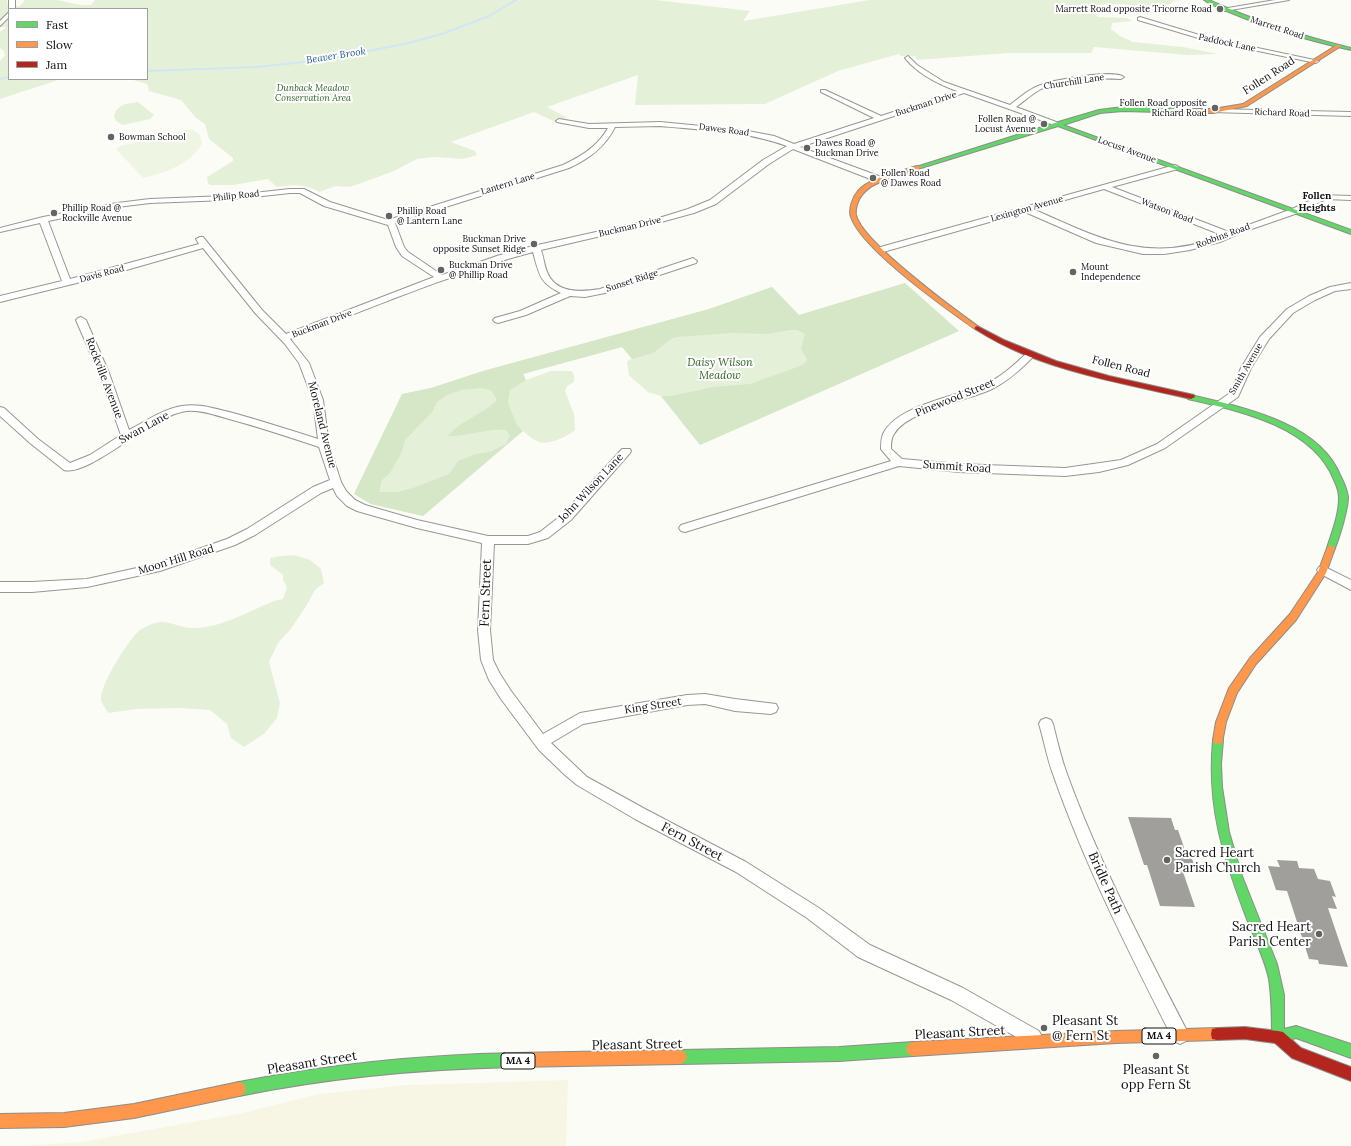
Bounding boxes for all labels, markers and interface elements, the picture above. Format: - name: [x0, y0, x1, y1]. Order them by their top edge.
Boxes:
- place label: Marrett Road opposite Tricorne Road: [1055, 4, 1212, 14]
- marker: Marrett Road opposite Tricorne Road: [1215, 4, 1225, 14]
- legend: [8, 8, 148, 80]
- street label: Marrett Road: [1249, 14, 1305, 42]
- text: Fast: [46, 17, 69, 32]
- street label: Paddock Lane: [1197, 32, 1257, 54]
- text: Slow: [46, 37, 73, 52]
- water label: Beaver Brook: [305, 45, 367, 67]
- street label: Follen Road: [1241, 54, 1297, 98]
- text: Jam: [46, 57, 67, 72]
- street label: Churchill Lane: [1043, 72, 1105, 92]
- park label: Dunback Meadow Conservation Area: [275, 83, 351, 104]
- street label: Buckman Drive: [894, 89, 958, 119]
- place label: Follen Road opposite Richard Road: [1120, 98, 1207, 119]
- marker: Follen Road opposite Richard Road: [1210, 103, 1220, 113]
- street label: Richard Road: [1254, 107, 1310, 119]
- place label: Follen Road @ Locust Avenue: [975, 114, 1036, 135]
- marker: Follen Road @ Locust Avenue: [1039, 119, 1049, 129]
- street label: Dawes Road: [698, 122, 750, 138]
- marker: Bowman School: [106, 132, 116, 142]
- place label: Bowman School: [119, 132, 186, 142]
- street label: Locust Avenue: [1096, 134, 1158, 166]
- place label: Dawes Road @ Buckman Drive: [815, 138, 879, 159]
- marker: Dawes Road @ Buckman Drive: [802, 143, 812, 153]
- place label: Follen Road @ Dawes Road: [881, 168, 941, 189]
- street label: Lantern Lane: [480, 171, 536, 197]
- marker: Follen Road @ Dawes Road: [868, 173, 878, 183]
- street label: Philip Road: [212, 188, 260, 204]
- district label: Follen Heights: [1298, 190, 1336, 214]
- street label: Lexington Avenue: [990, 193, 1064, 225]
- street label: Watson Road: [1139, 196, 1195, 226]
- place label: Phillip Road @ Rockville Avenue: [62, 203, 132, 224]
- place label: Phillip Road @ Lantern Lane: [397, 206, 462, 227]
- marker: Phillip Road @ Rockville Avenue: [49, 208, 59, 218]
- marker: Phillip Road @ Lantern Lane: [384, 211, 394, 221]
- street label: Buckman Drive: [598, 215, 662, 239]
- street label: Robbins Road: [1194, 221, 1252, 251]
- place label: Buckman Drive opposite Sunset Ridge: [433, 234, 526, 255]
- marker: Buckman Drive opposite Sunset Ridge: [529, 239, 539, 249]
- place label: Buckman Drive @ Phillip Road: [449, 260, 513, 281]
- place label: Mount Independence: [1081, 262, 1141, 283]
- street label: Davis Road: [79, 263, 125, 285]
- marker: Buckman Drive @ Phillip Road: [436, 265, 446, 275]
- marker: Mount Independence: [1068, 267, 1078, 277]
- street label: Sunset Ridge: [605, 268, 659, 294]
- street label: Buckman Drive: [290, 308, 354, 340]
- street label: Rockville Avenue: [82, 336, 126, 420]
- street label: Smith Avenue: [1227, 341, 1265, 397]
- street label: Follen Road: [1091, 353, 1151, 381]
- park label: Daisy Wilson Meadow: [687, 356, 753, 382]
- street label: Pinewood Street: [913, 376, 997, 420]
- street label: Moreland Avenue: [305, 380, 339, 470]
- street label: Swan Lane: [117, 409, 171, 447]
- street label: John Wilson Lane: [556, 451, 626, 525]
- street label: Summit Road: [922, 458, 992, 476]
- street label: Moon Hill Road: [137, 542, 215, 578]
- street label: Fern Street: [477, 559, 495, 627]
- street label: King Street: [624, 695, 682, 717]
- street label: Fern Street: [658, 819, 726, 865]
- place label: Sacred Heart Parish Church: [1175, 845, 1261, 876]
- street label: Bridle Path: [1084, 850, 1126, 916]
- marker: Sacred Heart Parish Church: [1162, 855, 1172, 865]
- place label: Sacred Heart Parish Center: [1228, 919, 1311, 950]
- marker: Sacred Heart Parish Center: [1314, 929, 1324, 939]
- place label: Pleasant St @ Fern St: [1052, 1013, 1118, 1044]
- street label: Pleasant Street: [914, 1023, 1006, 1043]
- marker: Pleasant St @ Fern St: [1039, 1023, 1049, 1033]
- road number: MA 4: [1142, 1028, 1176, 1044]
- street label: Pleasant Street: [591, 1036, 683, 1054]
- street label: Pleasant Street: [266, 1048, 358, 1078]
- marker: Pleasant St opp Fern St: [1151, 1051, 1161, 1061]
- road number: MA 4: [501, 1053, 535, 1069]
- place label: Pleasant St opp Fern St: [1121, 1062, 1191, 1093]

